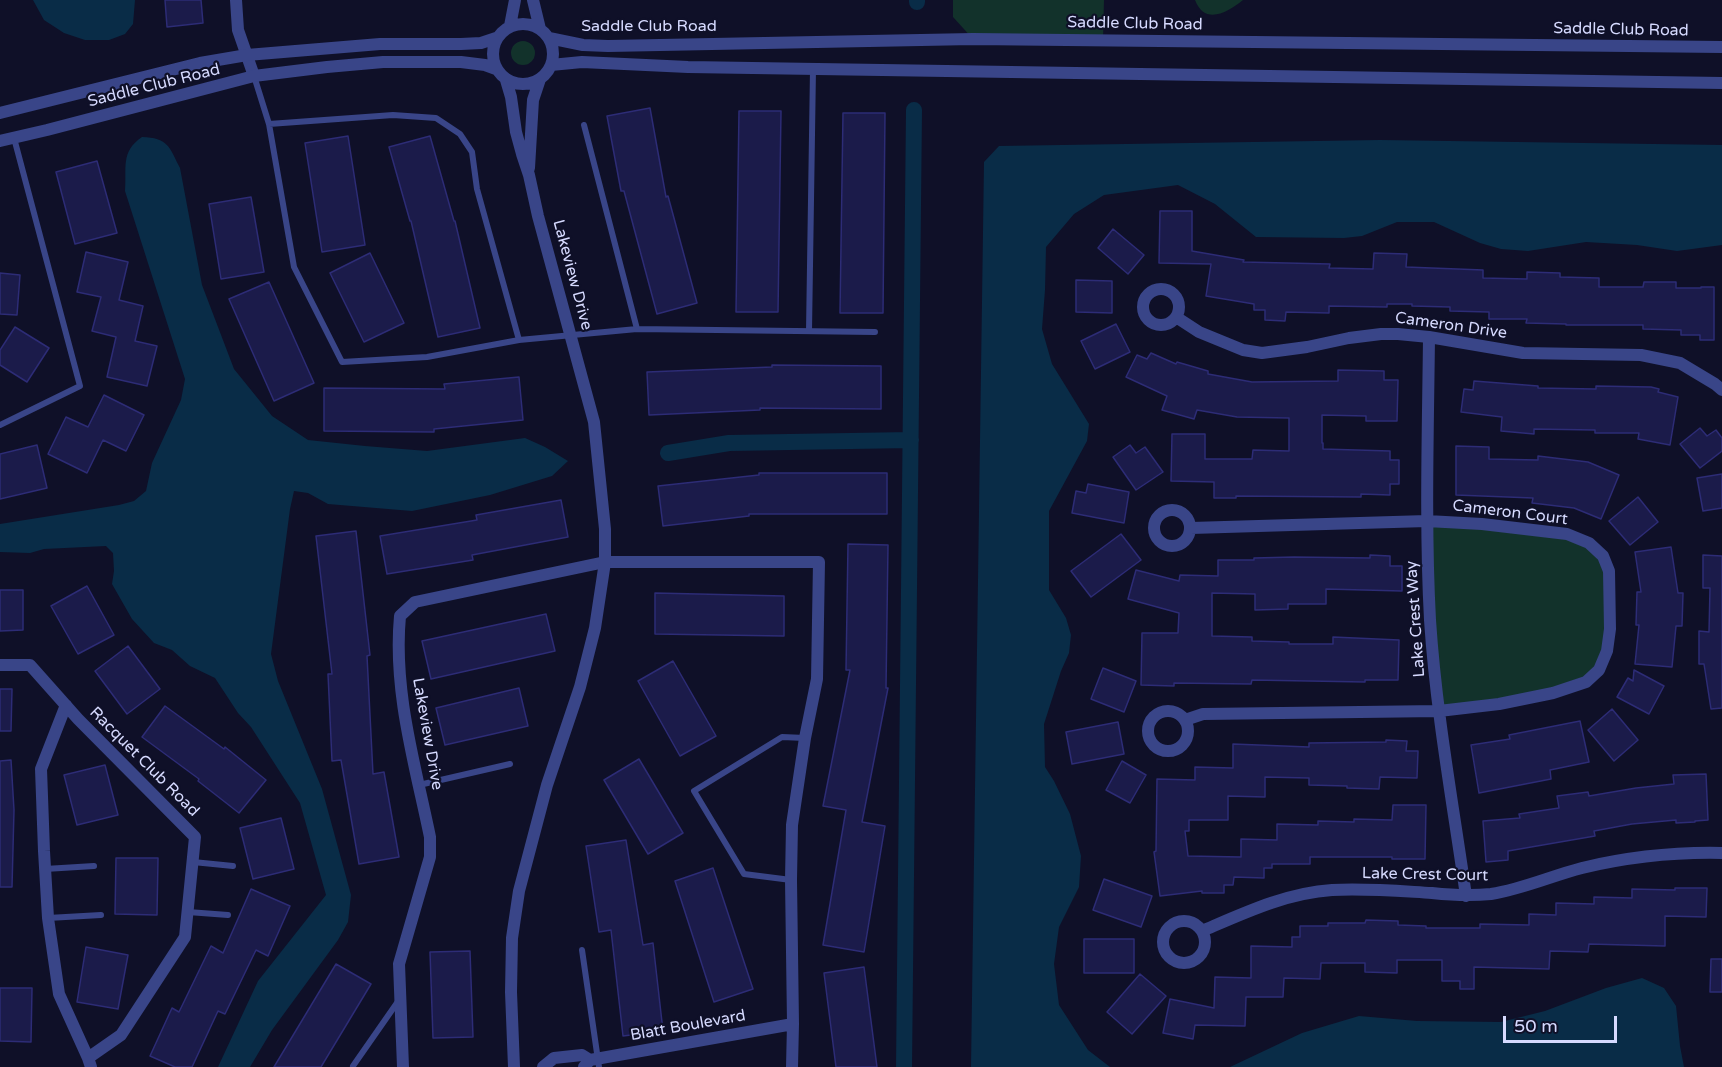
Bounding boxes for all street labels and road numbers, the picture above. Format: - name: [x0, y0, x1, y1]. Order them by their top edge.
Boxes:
- street label: Saddle Club Road: [1067, 13, 1203, 35]
- street label: Saddle Club Road: [581, 17, 717, 37]
- street label: Saddle Club Road: [1553, 19, 1689, 41]
- street label: Saddle Club Road: [86, 60, 222, 112]
- street label: Lakeview Drive: [548, 218, 596, 332]
- street label: Cameron Drive: [1394, 309, 1508, 343]
- street label: Cameron Court: [1451, 496, 1569, 530]
- street label: Lake Crest Way: [1402, 560, 1430, 678]
- street label: Lakeview Drive: [408, 676, 446, 792]
- street label: Racquet Club Road: [85, 703, 203, 821]
- street label: Lake Crest Court: [1362, 864, 1488, 886]
- street label: Blatt Boulevard: [629, 1006, 747, 1046]

